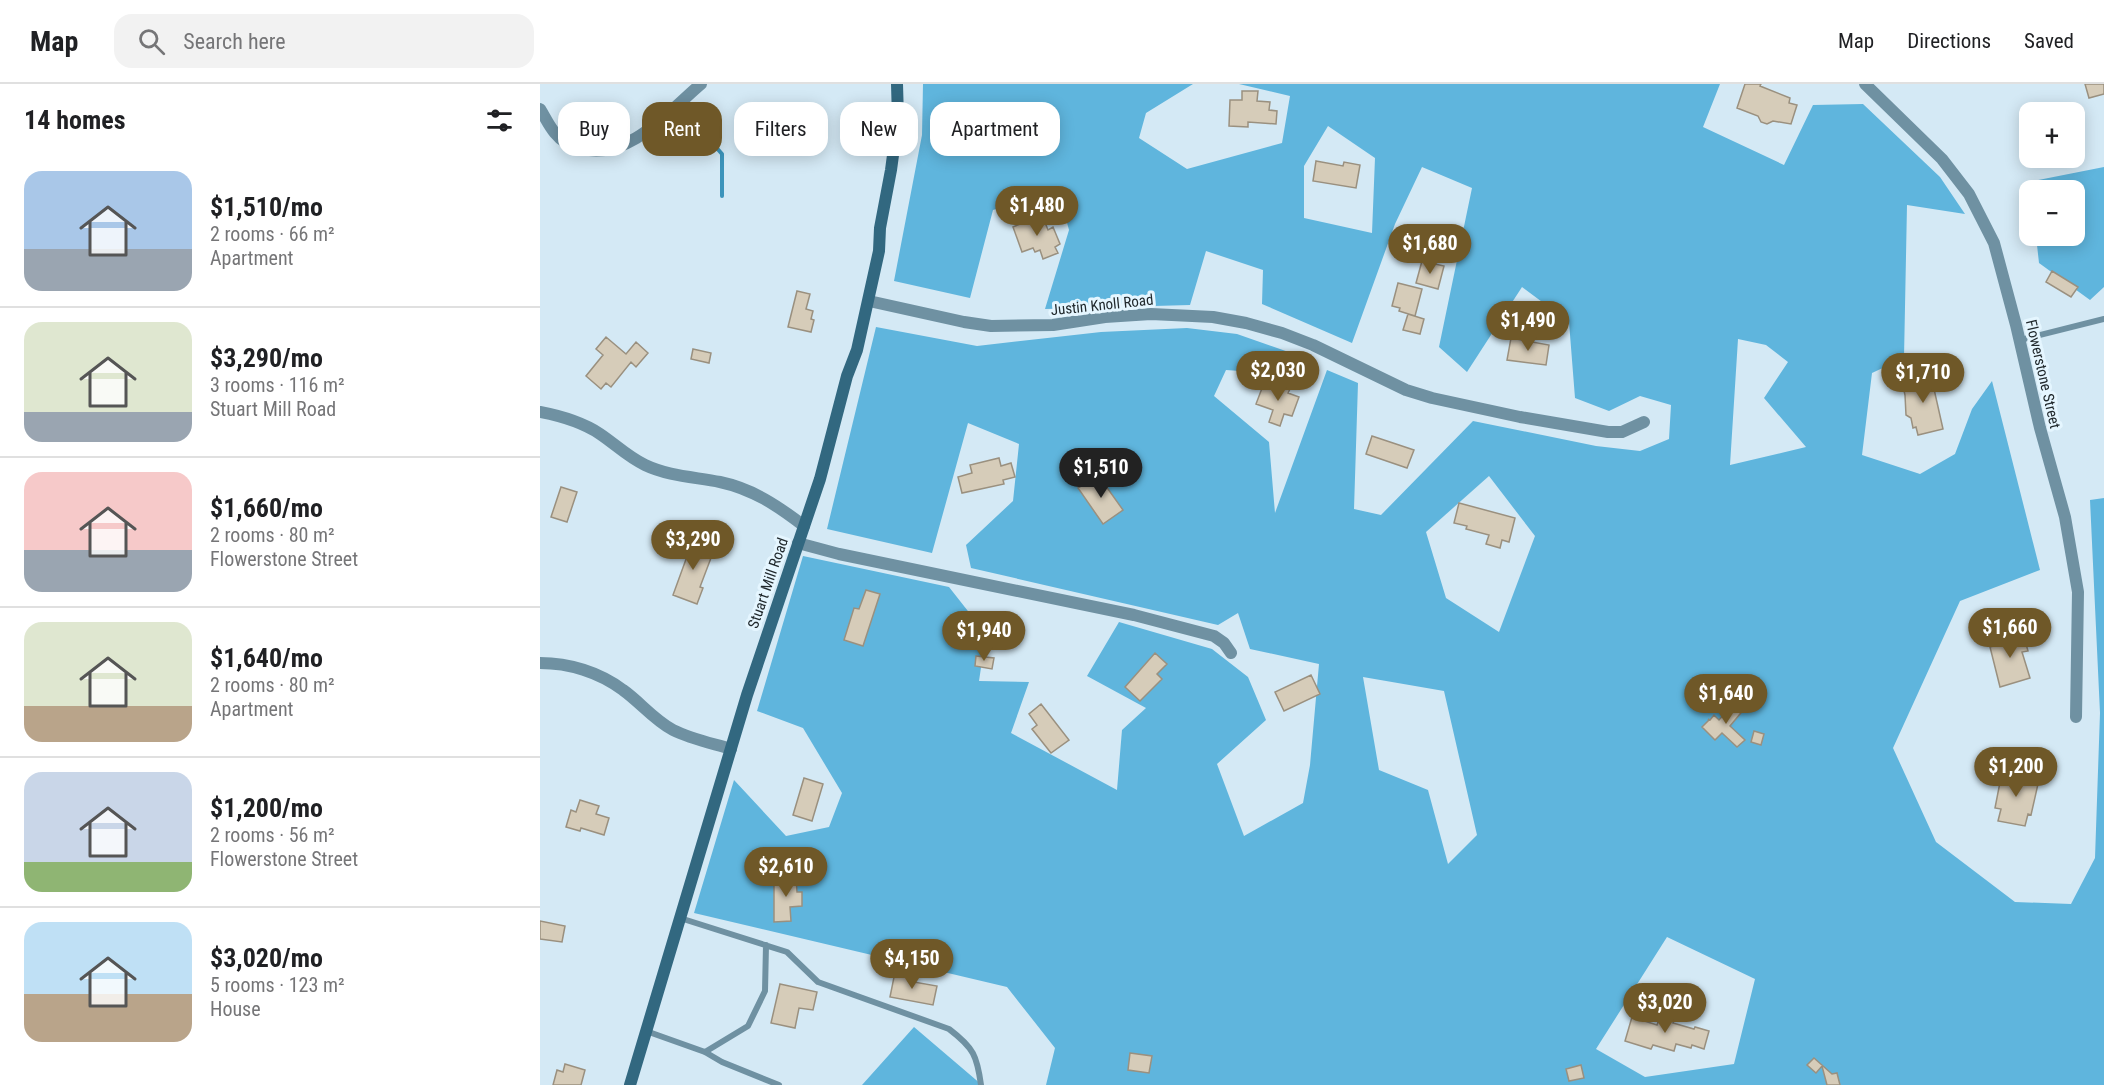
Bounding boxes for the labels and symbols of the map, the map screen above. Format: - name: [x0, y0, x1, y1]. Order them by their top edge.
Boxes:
- pin: $1,480: [988, 186, 1086, 237]
- pin: $1,680: [1381, 224, 1479, 275]
- street label: Justin Knoll Road: [1050, 291, 1154, 319]
- pin: $1,490: [1479, 301, 1577, 352]
- street label: Flowerstone Street: [2022, 318, 2064, 430]
- pin: $2,030: [1229, 351, 1327, 402]
- pin: $1,710: [1874, 353, 1972, 404]
- pin: $1,510: [1052, 448, 1150, 499]
- pin: $3,290: [644, 520, 742, 571]
- street label: Stuart Mill Road: [744, 535, 792, 631]
- pin: $1,660: [1961, 608, 2059, 659]
- pin: $1,940: [935, 611, 1033, 662]
- pin: $1,640: [1677, 674, 1775, 725]
- pin: $1,200: [1967, 747, 2065, 798]
- pin: $2,610: [737, 847, 835, 898]
- pin: $4,150: [863, 939, 961, 990]
- pin: $3,020: [1616, 983, 1714, 1034]

